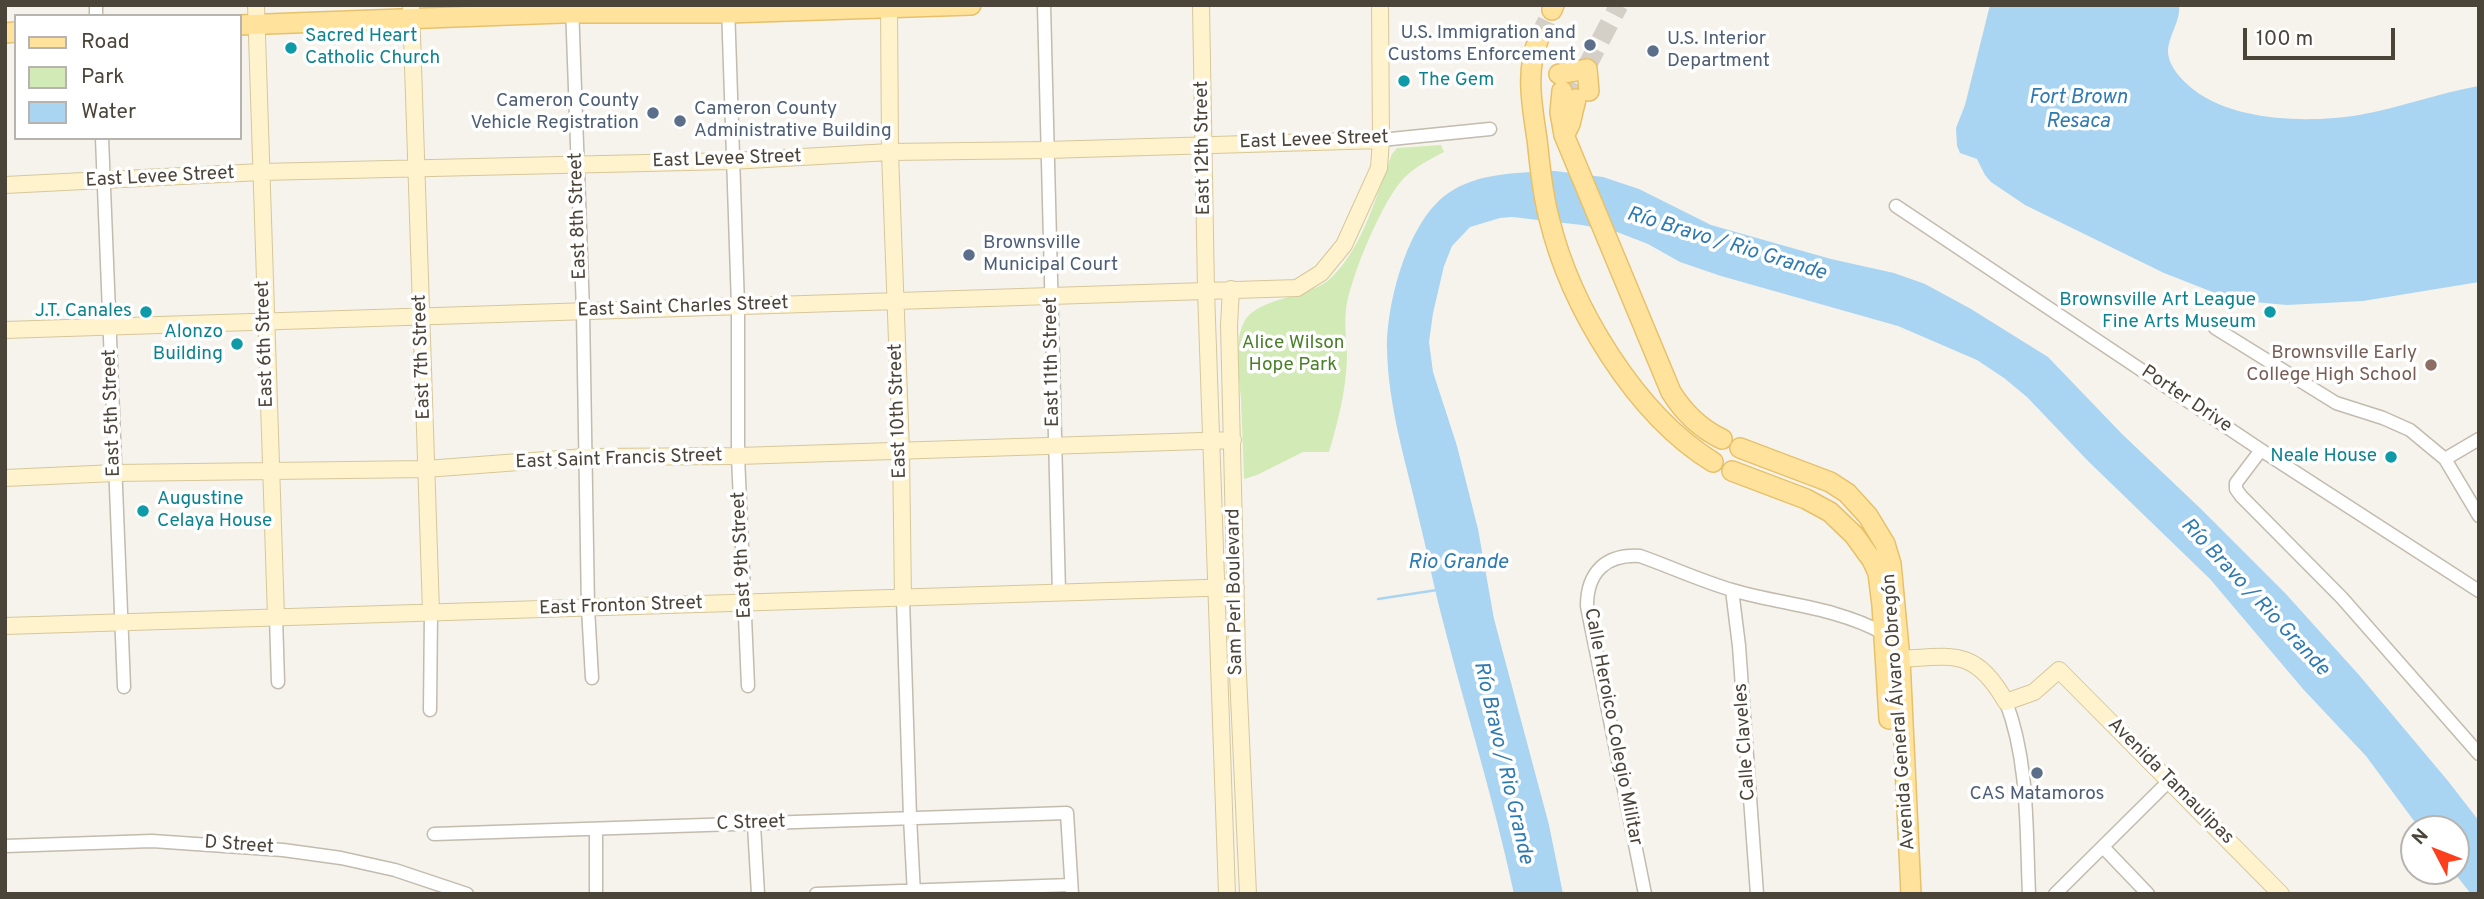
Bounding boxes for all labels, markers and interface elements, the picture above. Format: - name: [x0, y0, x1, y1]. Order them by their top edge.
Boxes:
- legend: [14, 14, 242, 140]
- scale bar: [2246, 14, 2398, 58]
- place label: U.S. Immigration and Customs Enforcement: [1388, 23, 1576, 67]
- place label: Sacred Heart Catholic Church: [305, 26, 440, 70]
- text: 100 m: [2256, 26, 2313, 53]
- text: Road: [81, 29, 130, 56]
- place label: U.S. Interior Department: [1667, 29, 1770, 73]
- marker: U.S. Immigration and Customs Enforcement: [1582, 37, 1598, 53]
- marker: Sacred Heart Catholic Church: [283, 40, 299, 56]
- marker: U.S. Interior Department: [1645, 43, 1661, 59]
- text: Park: [81, 64, 124, 91]
- place label: The Gem: [1418, 70, 1494, 92]
- marker: The Gem: [1396, 73, 1412, 89]
- street label: East 12th Street: [1191, 80, 1217, 216]
- water label: Fort Brown Resaca: [2029, 86, 2127, 136]
- place label: Cameron County Vehicle Registration: [471, 91, 639, 135]
- text: Water: [81, 99, 136, 126]
- place label: Cameron County Administrative Building: [694, 99, 892, 143]
- marker: Cameron County Vehicle Registration: [645, 105, 661, 121]
- marker: Cameron County Administrative Building: [672, 113, 688, 129]
- street label: East Levee Street: [1239, 127, 1389, 155]
- street label: East Levee Street: [652, 146, 802, 174]
- street label: East 8th Street: [565, 152, 593, 280]
- street label: East Levee Street: [85, 163, 235, 193]
- water label: Río Bravo / Rio Grande: [1623, 203, 1829, 287]
- place label: Brownsville Municipal Court: [983, 233, 1118, 277]
- marker: Brownsville Municipal Court: [961, 247, 977, 263]
- street label: East 6th Street: [252, 280, 280, 408]
- place label: Brownsville Art League Fine Arts Museum: [2059, 290, 2256, 334]
- street label: East Saint Charles Street: [577, 293, 789, 323]
- street label: East 7th Street: [409, 294, 437, 420]
- street label: East 11th Street: [1040, 297, 1066, 427]
- place label: J.T. Canales: [35, 301, 132, 323]
- marker: J.T. Canales: [138, 304, 154, 320]
- marker: Brownsville Art League Fine Arts Museum: [2262, 304, 2278, 320]
- place label: Alonzo Building: [153, 322, 223, 366]
- park label: Alice Wilson Hope Park: [1242, 333, 1344, 377]
- marker: Alonzo Building: [229, 336, 245, 352]
- street label: East 10th Street: [885, 343, 913, 479]
- place label: Brownsville Early College High School: [2246, 343, 2417, 387]
- street label: East 5th Street: [99, 349, 127, 477]
- marker: Brownsville Early College High School: [2423, 357, 2439, 373]
- street label: Porter Drive: [2136, 361, 2236, 439]
- street label: East Saint Francis Street: [515, 445, 723, 475]
- place label: Neale House: [2270, 446, 2377, 468]
- marker: Neale House: [2383, 449, 2399, 465]
- place label: Augustine Celaya House: [157, 489, 272, 533]
- street label: East 9th Street: [728, 491, 758, 619]
- marker: Augustine Celaya House: [135, 503, 151, 519]
- street label: Sam Perl Boulevard: [1223, 508, 1249, 676]
- water label: Río Bravo / Rio Grande: [2174, 514, 2334, 682]
- water label: Rio Grande: [1408, 551, 1508, 577]
- street label: Avenida General Álvaro Obregón: [1879, 573, 1921, 851]
- street label: East Fronton Street: [539, 593, 703, 621]
- street label: Calle Heroico Colegio Militar: [1578, 606, 1646, 848]
- water label: Río Bravo / Rio Grande: [1466, 659, 1538, 867]
- street label: Calle Claveles: [1731, 682, 1761, 802]
- street label: Avenida Tamaulipas: [2102, 714, 2238, 850]
- marker: CAS Matamoros: [2029, 765, 2045, 781]
- place label: CAS Matamoros: [1969, 784, 2105, 806]
- street label: C Street: [716, 811, 786, 837]
- north arrow: [2400, 815, 2470, 885]
- text: N: [2407, 824, 2434, 850]
- street label: D Street: [203, 832, 275, 860]

